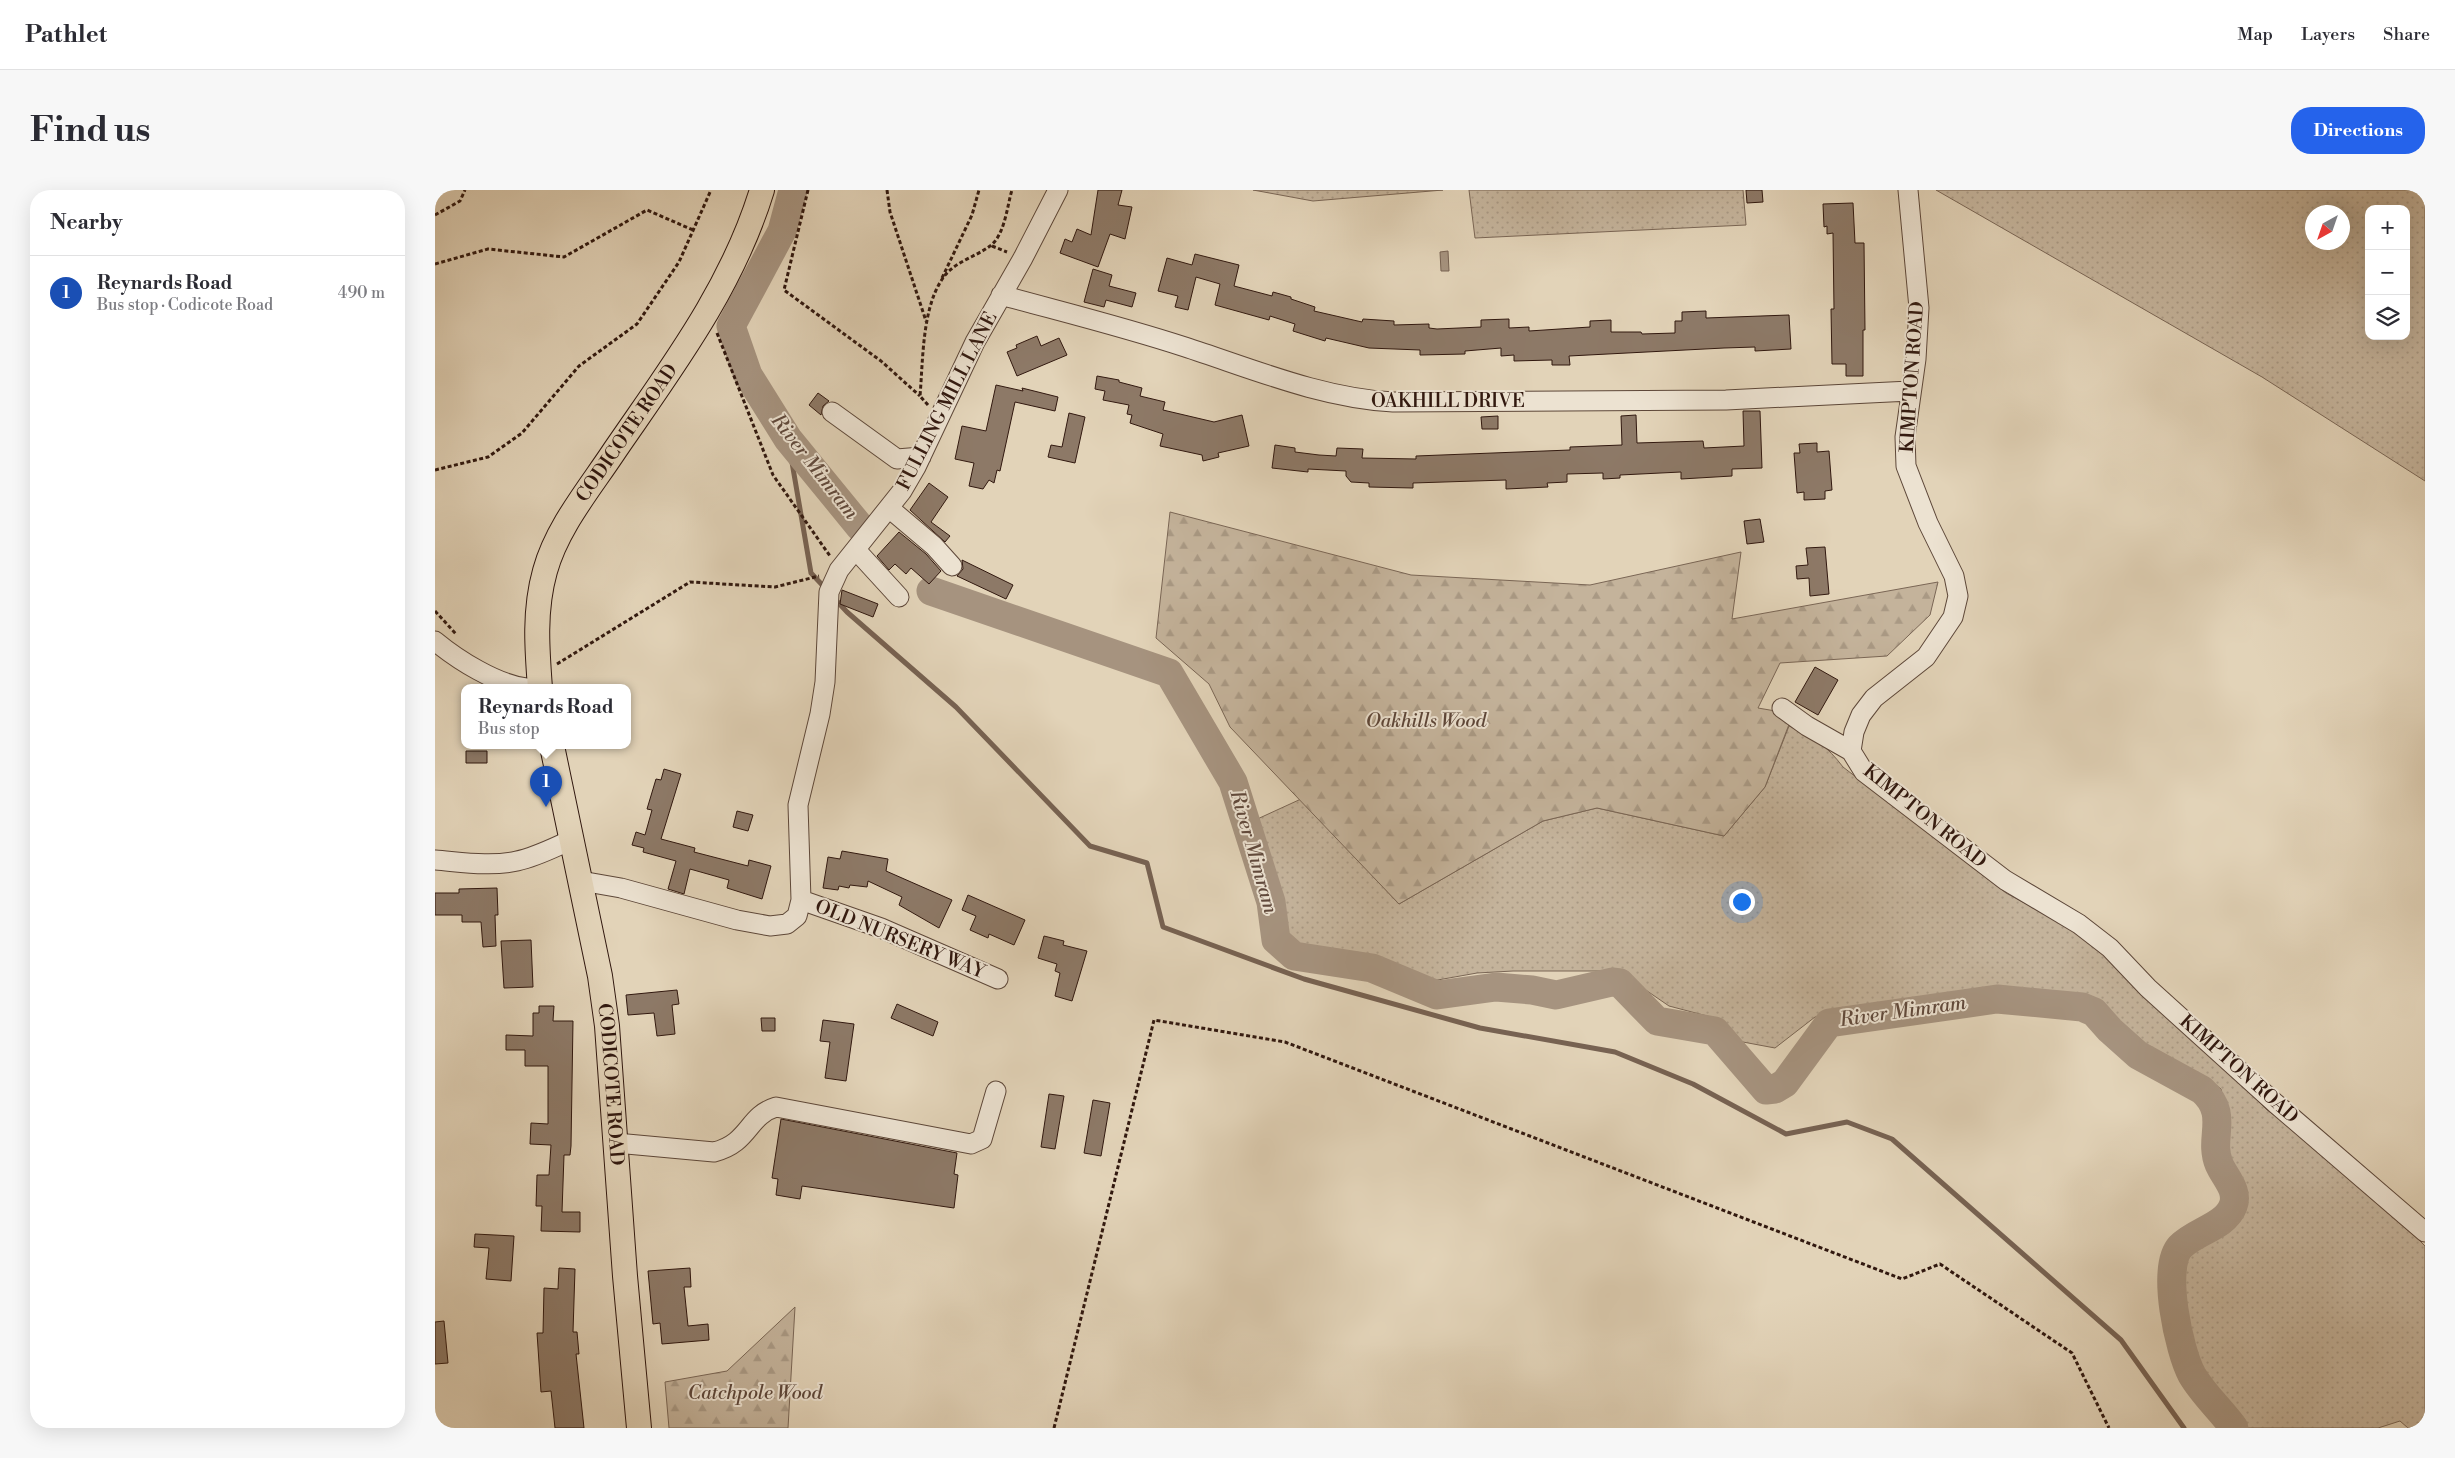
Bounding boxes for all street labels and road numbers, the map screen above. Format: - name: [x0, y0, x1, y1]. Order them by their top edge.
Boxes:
- street label: KIMPTON ROAD: [1895, 300, 1929, 454]
- street label: FULLING MILL LANE: [892, 308, 1002, 494]
- street label: CODICOTE ROAD: [571, 359, 683, 507]
- street label: OAKHILL DRIVE: [1371, 389, 1525, 413]
- street label: KIMPTON ROAD: [1858, 759, 1992, 873]
- street label: OLD NURSERY WAY: [812, 894, 990, 985]
- street label: CODICOTE ROAD: [592, 1002, 629, 1166]
- street label: KIMPTON ROAD: [2175, 1009, 2303, 1129]

